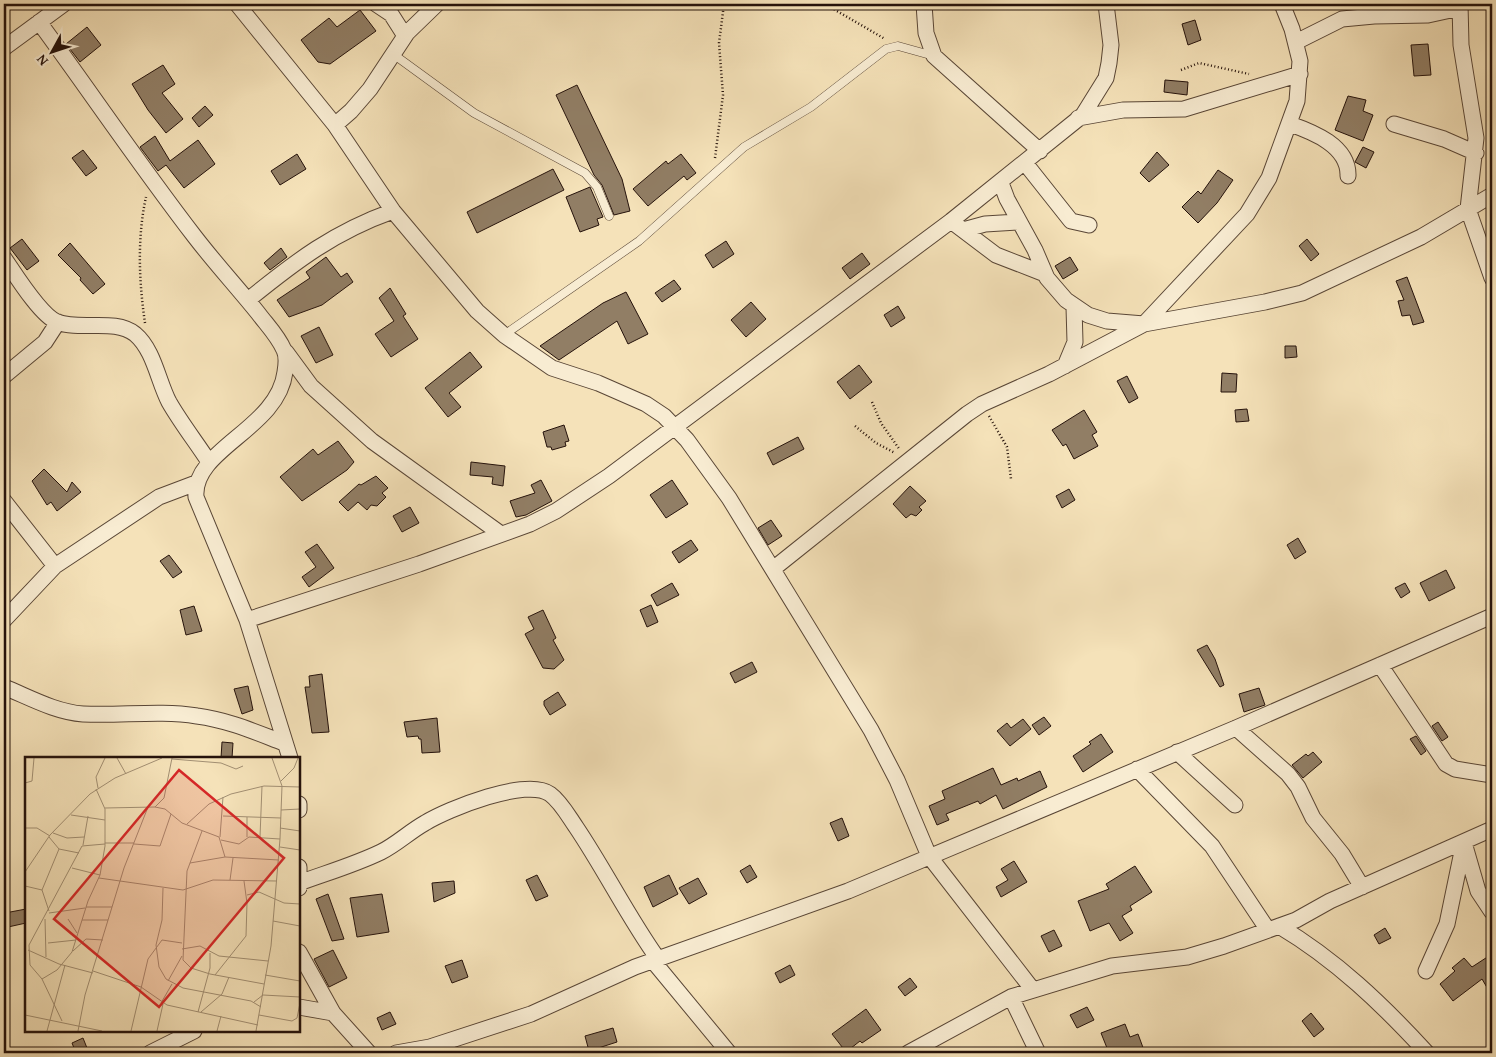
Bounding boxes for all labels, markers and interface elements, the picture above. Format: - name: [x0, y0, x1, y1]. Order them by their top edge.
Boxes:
- north arrow: [28, 28, 78, 78]
- text: N: [31, 50, 53, 70]
- inset map: [25, 757, 300, 1032]

